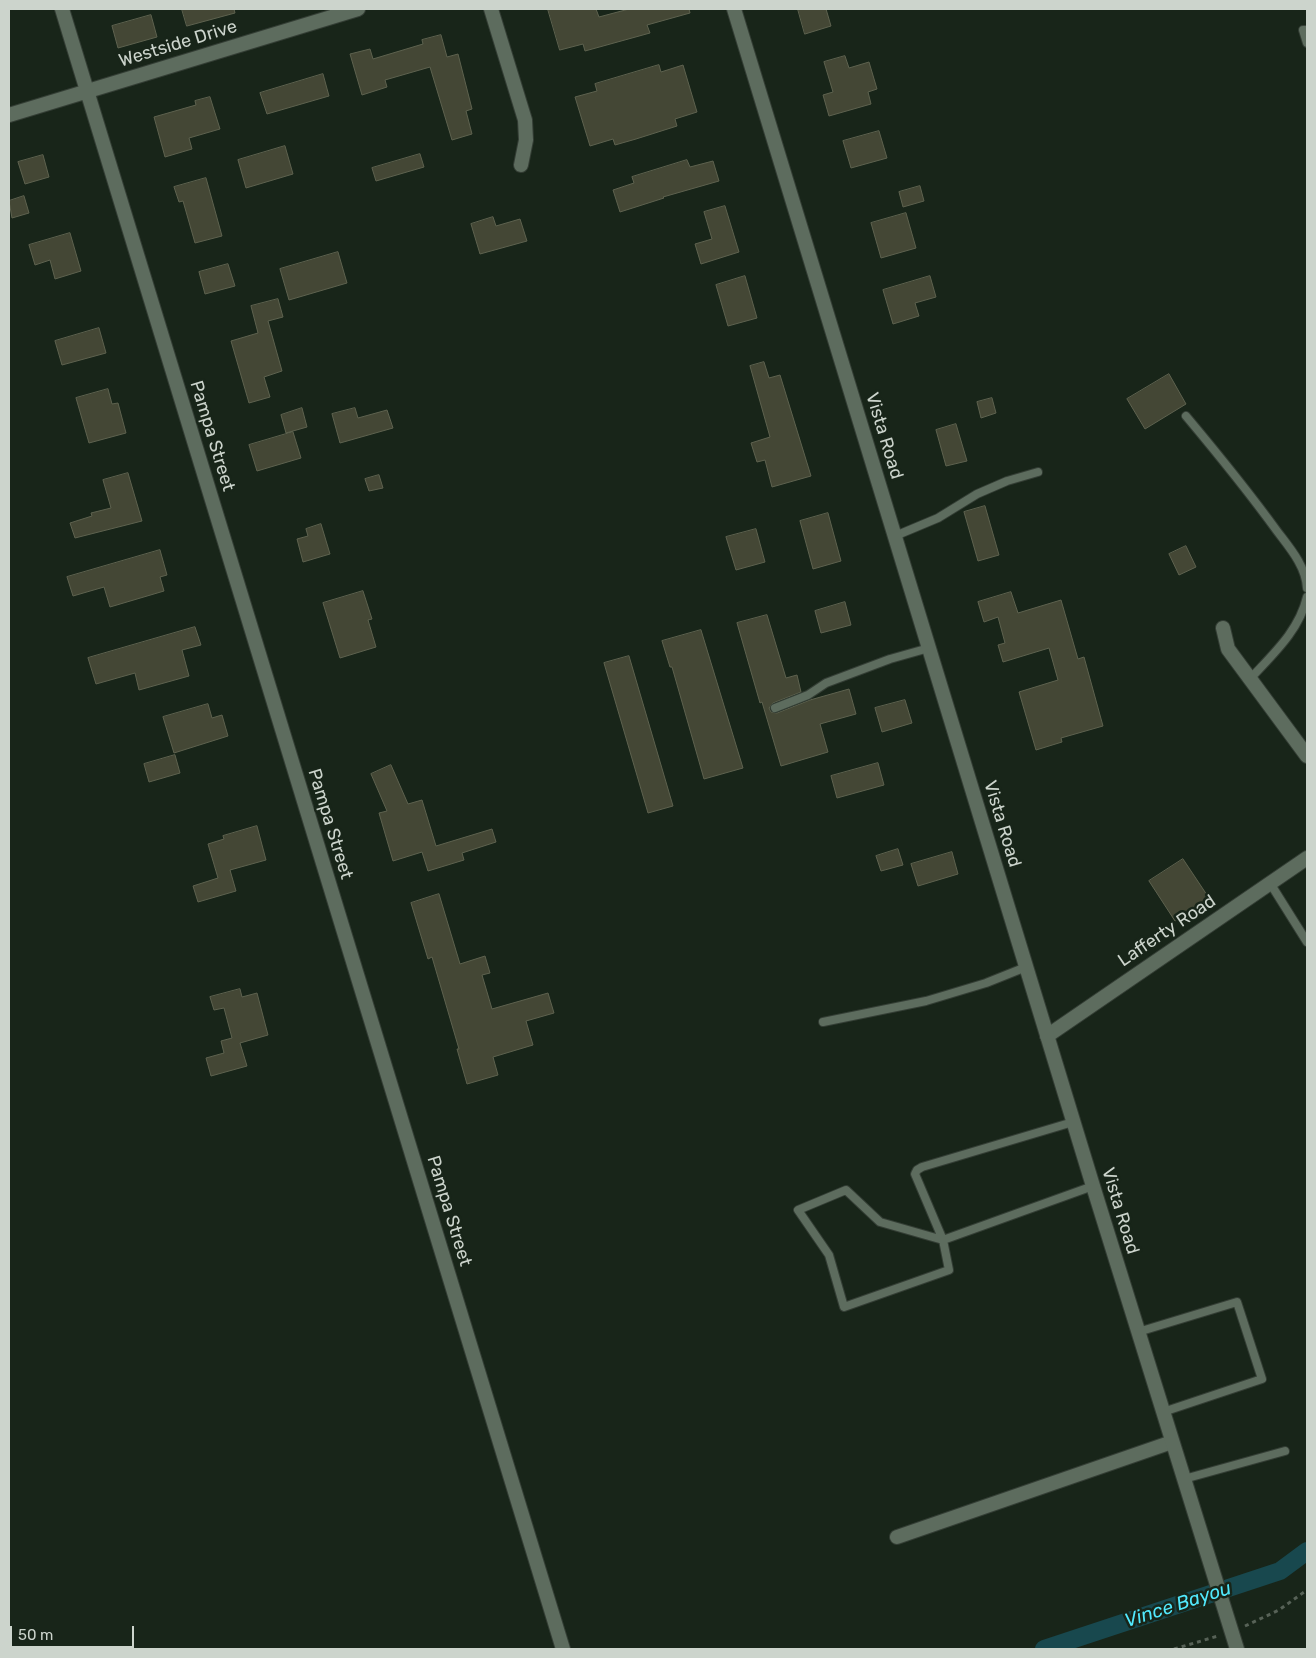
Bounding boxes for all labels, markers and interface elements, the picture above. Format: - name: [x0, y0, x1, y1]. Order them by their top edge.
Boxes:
- street label: Westside Drive: [116, 16, 240, 72]
- street label: Pampa Street: [185, 378, 239, 494]
- street label: Vista Road: [861, 390, 907, 482]
- street label: Pampa Street: [303, 766, 357, 882]
- street label: Vista Road: [979, 778, 1025, 870]
- street label: Lafferty Road: [1114, 890, 1220, 972]
- street label: Pampa Street: [422, 1153, 476, 1269]
- street label: Vista Road: [1097, 1165, 1143, 1257]
- water label: Vince Bayou: [1122, 1577, 1234, 1633]
- scale bar: [12, 1616, 136, 1648]
- text: 50 m: [18, 1626, 53, 1644]

